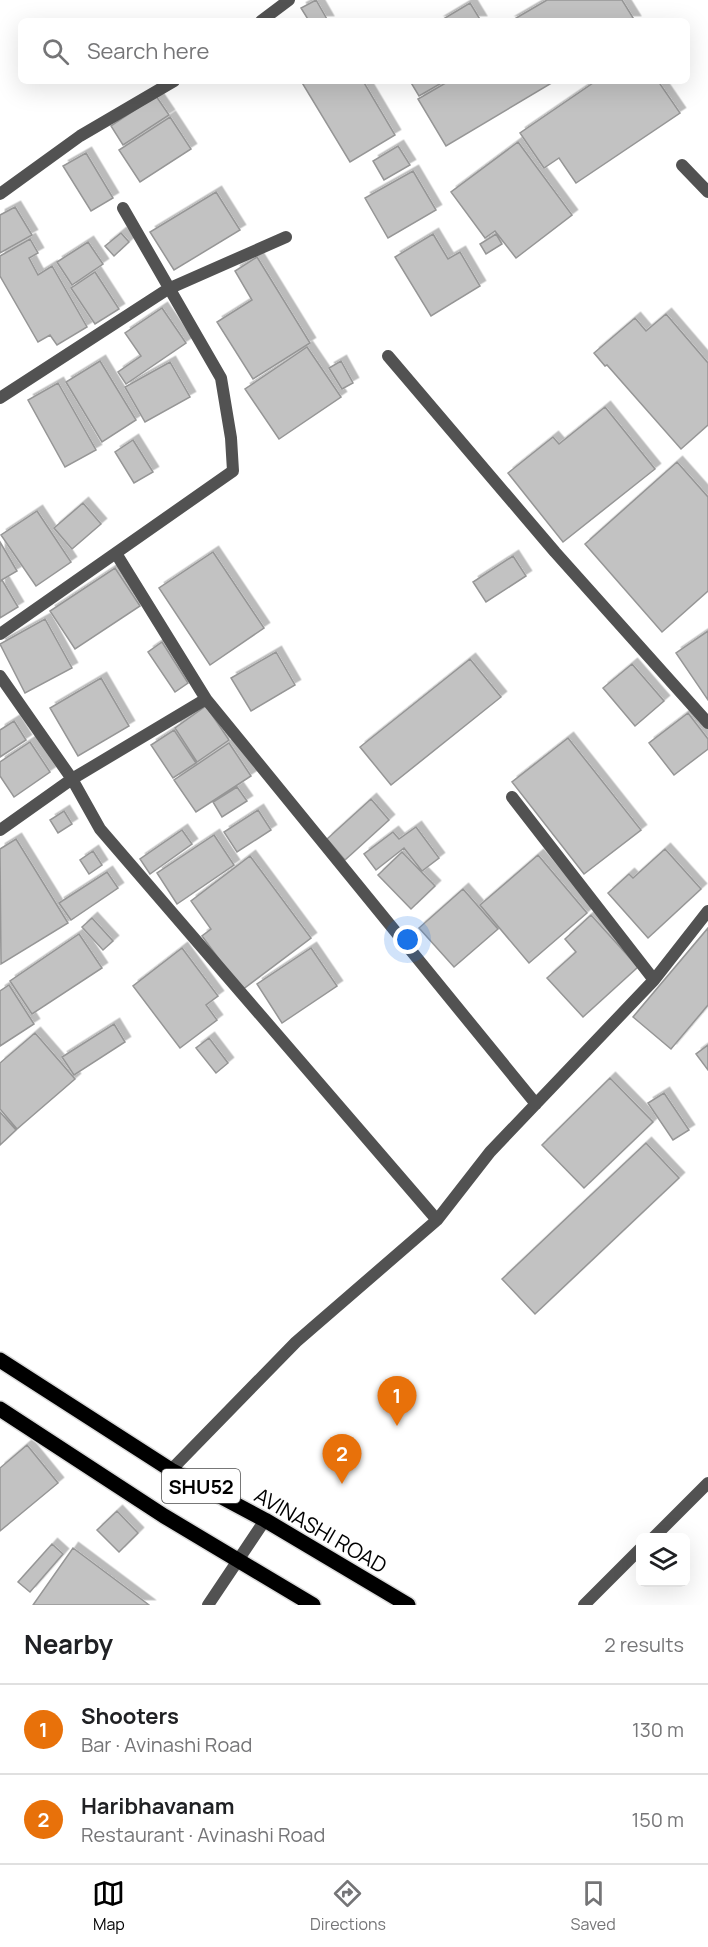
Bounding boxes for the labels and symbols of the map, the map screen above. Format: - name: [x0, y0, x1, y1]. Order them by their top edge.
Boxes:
- your location: [393, 925, 422, 954]
- pin: 1: [378, 1376, 416, 1426]
- pin: 2: [322, 1434, 362, 1484]
- road number: SHU52: [162, 1469, 240, 1503]
- street label: AVINASHI ROAD: [250, 1481, 392, 1579]

